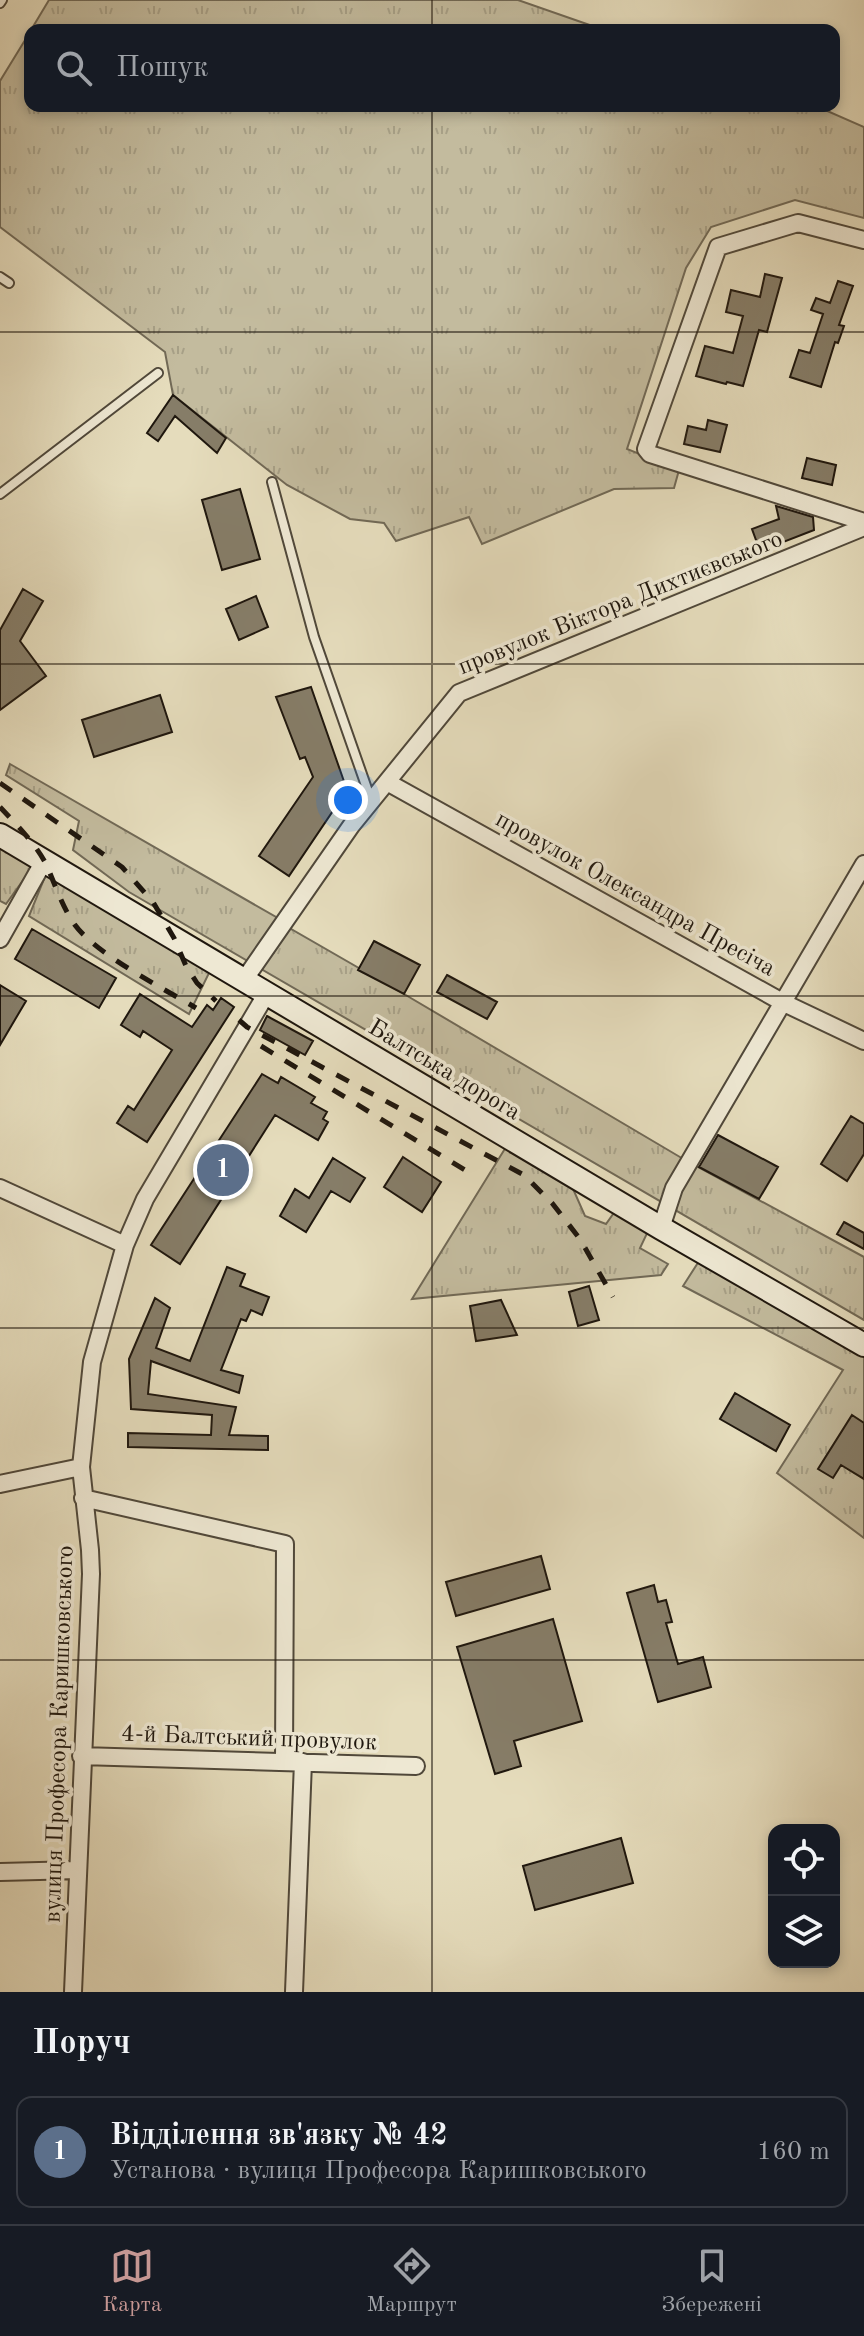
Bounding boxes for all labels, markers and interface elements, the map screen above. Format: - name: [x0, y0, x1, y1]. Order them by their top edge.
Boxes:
- search box: [24, 24, 840, 112]
- icon: search: [52, 46, 96, 90]
- text: Пошук: [116, 53, 208, 83]
- street label: провулок Віктора Дихтиєвського: [455, 528, 786, 680]
- your location: [328, 780, 368, 820]
- street label: провулок Олександра Пресіча: [491, 808, 779, 982]
- street label: Балтська дорога: [364, 1016, 524, 1126]
- pin: 1: [197, 1140, 249, 1200]
- street label: вулиця Професора Каришковського: [41, 1545, 79, 1923]
- street label: 4-й Балтський провулок: [121, 1723, 377, 1755]
- map controls: [768, 1824, 840, 1968]
- button: locate: [768, 1824, 840, 1896]
- button: layers: [768, 1896, 840, 1968]
- text: Поруч: [32, 2027, 131, 2061]
- text: Відділення зв'язку № 42: [110, 2121, 448, 2151]
- text: 1: [52, 2139, 68, 2165]
- text: 160 m: [757, 2139, 830, 2165]
- text: Установа · вулиця Професора Каришковського: [110, 2158, 647, 2184]
- tab: Карта: [102, 2244, 162, 2319]
- tab: Маршрут: [366, 2244, 457, 2319]
- tab: Збережені: [661, 2244, 762, 2319]

